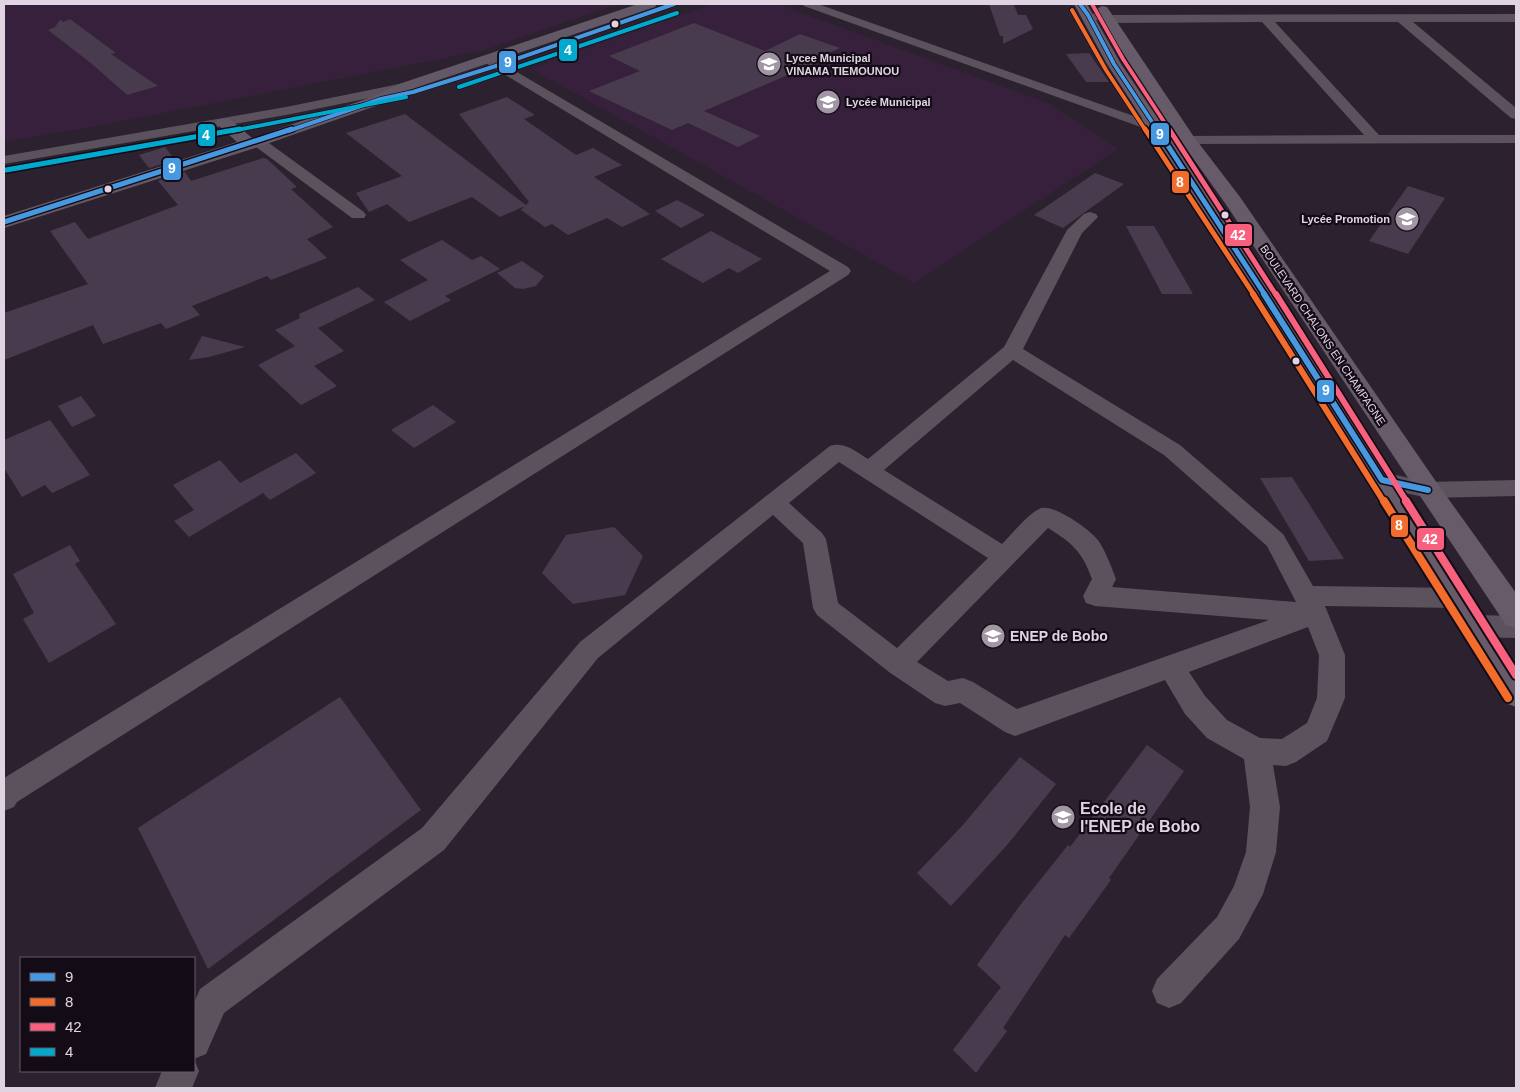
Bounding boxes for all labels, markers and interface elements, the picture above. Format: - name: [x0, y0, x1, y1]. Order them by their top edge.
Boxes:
- unlabelled marker: [610, 19, 620, 29]
- line badge: 4: [558, 38, 578, 62]
- text: 4: [564, 42, 572, 58]
- line badge: 9: [498, 50, 517, 74]
- school or university icon: Lycee Municipal VINAMA TIEMOUNOU: [756, 51, 782, 77]
- place label: Lycee Municipal VINAMA TIEMOUNOU: [786, 52, 899, 77]
- text: 9: [504, 54, 512, 70]
- school or university icon: Lycée Municipal: [815, 89, 841, 115]
- place label: Lycée Municipal: [846, 96, 931, 108]
- line badge: 9: [1150, 122, 1170, 146]
- line badge: 4: [197, 123, 216, 147]
- text: 9: [1156, 126, 1164, 142]
- text: 4: [202, 127, 210, 143]
- line badge: 9: [162, 157, 182, 181]
- text: 9: [168, 160, 176, 176]
- line badge: 8: [1171, 170, 1190, 194]
- text: 8: [1176, 174, 1184, 190]
- unlabelled marker: [103, 184, 113, 194]
- school or university icon: Lycée Promotion: [1394, 206, 1420, 232]
- unlabelled marker: [1220, 210, 1230, 220]
- place label: Lycée Promotion: [1301, 213, 1390, 225]
- line badge: 42: [1224, 223, 1253, 247]
- text: 42: [1230, 227, 1246, 243]
- street label: BOULEVARD CHALONS EN CHAMPAGNE: [1258, 243, 1388, 427]
- unlabelled marker: [1291, 356, 1301, 366]
- line badge: 9: [1316, 379, 1335, 403]
- text: 9: [1322, 382, 1330, 398]
- line badge: 8: [1390, 514, 1409, 538]
- text: 8: [1395, 517, 1403, 533]
- line badge: 42: [1416, 527, 1445, 551]
- text: 42: [1422, 531, 1438, 547]
- school or university icon: ENEP de Bobo: [980, 623, 1006, 649]
- place label: ENEP de Bobo: [1010, 628, 1108, 644]
- place label: Ecole de l'ENEP de Bobo: [1080, 800, 1200, 835]
- school or university icon: Ecole de l'ENEP de Bobo: [1050, 804, 1076, 830]
- legend: [20, 957, 195, 1072]
- text: 9: [65, 968, 73, 985]
- text: 8: [65, 993, 73, 1010]
- text: 42: [65, 1018, 82, 1035]
- text: 4: [65, 1043, 73, 1060]

